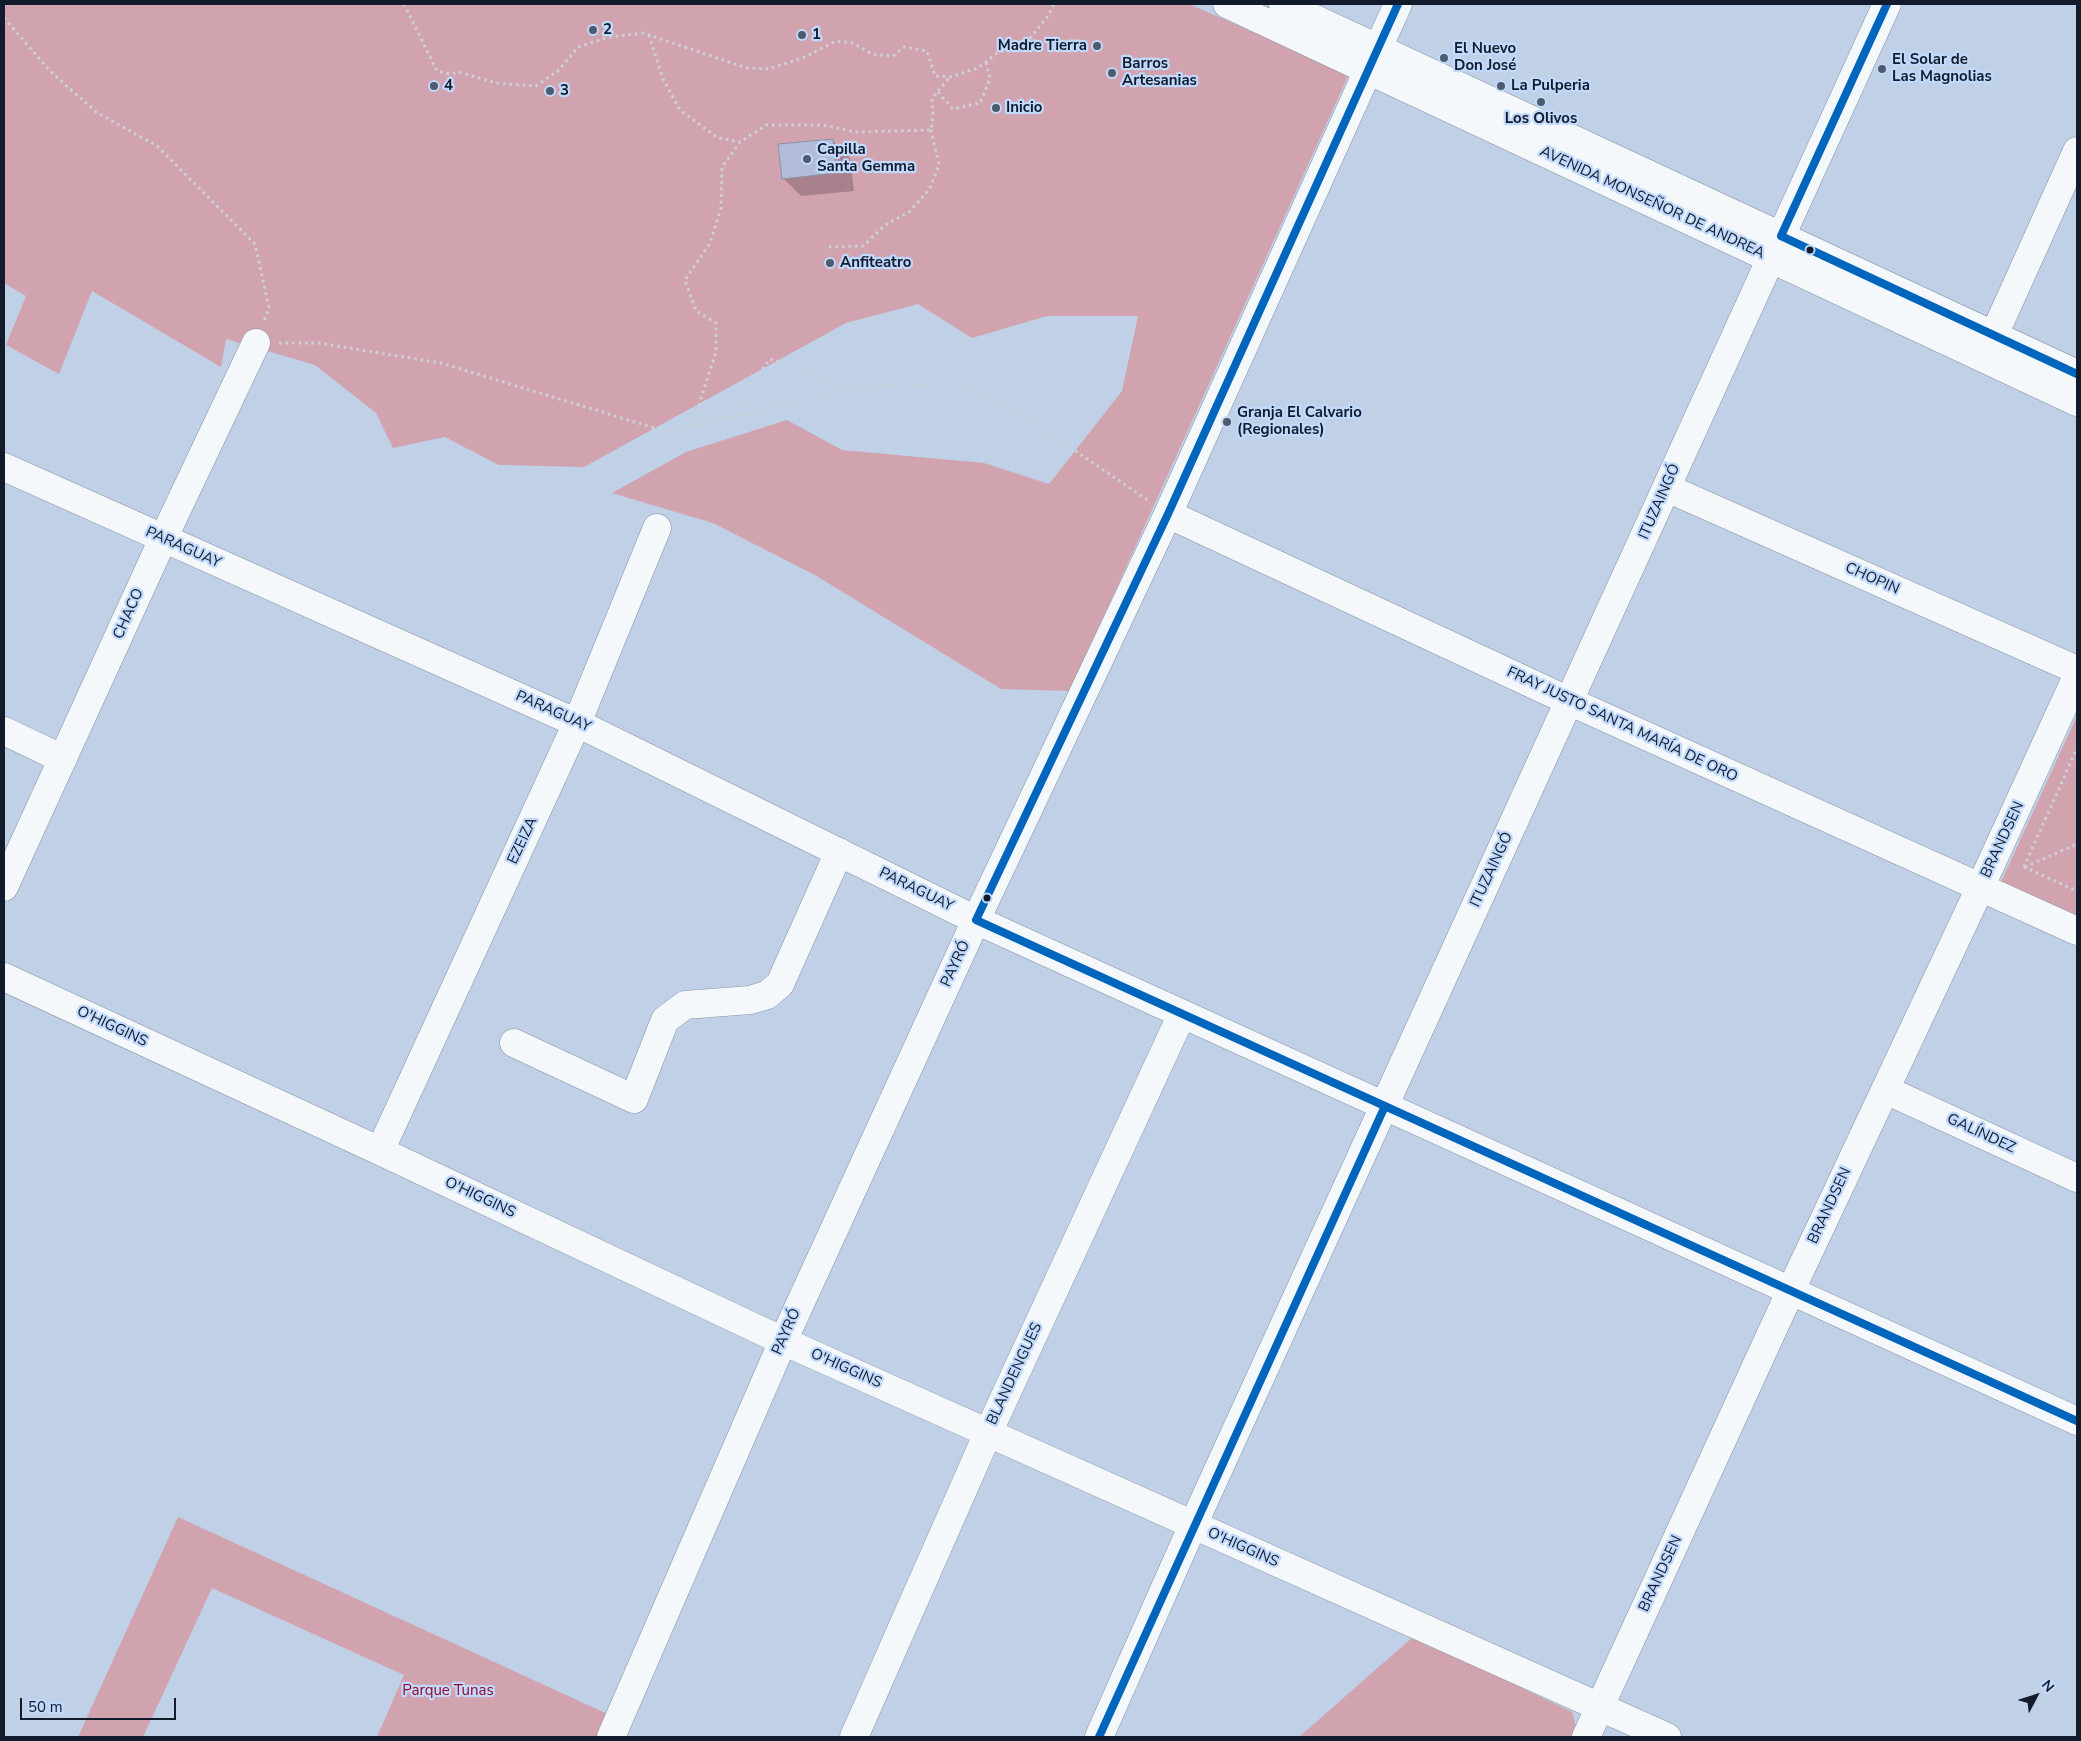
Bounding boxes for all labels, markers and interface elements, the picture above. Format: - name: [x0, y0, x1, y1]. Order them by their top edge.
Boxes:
- place label: 2: [603, 21, 612, 39]
- marker: 2: [587, 24, 599, 36]
- place label: 1: [812, 26, 821, 44]
- marker: 1: [796, 29, 808, 41]
- place label: Madre Tierra: [998, 37, 1087, 55]
- marker: Madre Tierra: [1091, 40, 1103, 52]
- place label: El Nuevo Don José: [1454, 40, 1516, 75]
- place label: El Solar de Las Magnolias: [1892, 51, 1992, 86]
- marker: El Nuevo Don José: [1438, 52, 1450, 64]
- place label: Barros Artesanias: [1122, 55, 1197, 90]
- marker: El Solar de Las Magnolias: [1876, 63, 1888, 75]
- marker: Barros Artesanias: [1106, 67, 1118, 79]
- place label: 4: [444, 77, 453, 95]
- place label: La Pulperia: [1511, 77, 1590, 95]
- marker: 4: [428, 80, 440, 92]
- marker: La Pulperia: [1495, 80, 1507, 92]
- place label: 3: [560, 82, 569, 100]
- marker: 3: [544, 85, 556, 97]
- marker: Los Olivos: [1535, 96, 1547, 108]
- place label: Inicio: [1006, 99, 1042, 117]
- marker: Inicio: [990, 102, 1002, 114]
- place label: Los Olivos: [1505, 110, 1577, 128]
- place label: Capilla Santa Gemma: [817, 141, 915, 176]
- street label: AVENIDA MONSEÑOR DE ANDREA: [1537, 143, 1767, 263]
- marker: Capilla Santa Gemma: [801, 153, 813, 165]
- unlabelled marker: [1805, 245, 1815, 255]
- place label: Anfiteatro: [840, 254, 911, 272]
- marker: Anfiteatro: [824, 257, 836, 269]
- place label: Granja El Calvario (Regionales): [1237, 404, 1362, 439]
- marker: Granja El Calvario (Regionales): [1221, 416, 1233, 428]
- street label: ITUZAINGÓ: [1635, 461, 1685, 543]
- street label: PARAGUAY: [143, 523, 223, 573]
- street label: CHOPIN: [1842, 559, 1902, 599]
- street label: CHACO: [110, 586, 148, 642]
- street label: FRAY JUSTO SANTA MARÍA DE ORO: [1504, 664, 1740, 786]
- street label: PARAGUAY: [513, 687, 593, 737]
- street label: BRANDSEN: [1977, 799, 2029, 881]
- street label: EZEIZA: [504, 815, 542, 867]
- street label: ITUZAINGÓ: [1467, 830, 1517, 910]
- street label: PARAGUAY: [876, 864, 956, 916]
- unlabelled marker: [982, 893, 992, 903]
- street label: PAYRÓ: [937, 938, 975, 990]
- street label: O'HIGGINS: [74, 1003, 150, 1051]
- street label: GALÍNDEZ: [1944, 1110, 2018, 1158]
- street label: BRANDSEN: [1804, 1165, 1856, 1247]
- street label: O'HIGGINS: [442, 1174, 518, 1222]
- street label: PAYRÓ: [769, 1306, 805, 1358]
- street label: BLANDENGUES: [983, 1320, 1047, 1428]
- street label: O'HIGGINS: [808, 1345, 884, 1393]
- street label: O'HIGGINS: [1205, 1524, 1281, 1572]
- street label: BRANDSEN: [1635, 1533, 1687, 1615]
- north arrow: [2011, 1671, 2061, 1721]
- text: N: [2037, 1676, 2059, 1696]
- park label: Parque Tunas: [402, 1682, 494, 1700]
- scale bar: [22, 1688, 179, 1720]
- text: 50 m: [28, 1697, 63, 1717]

